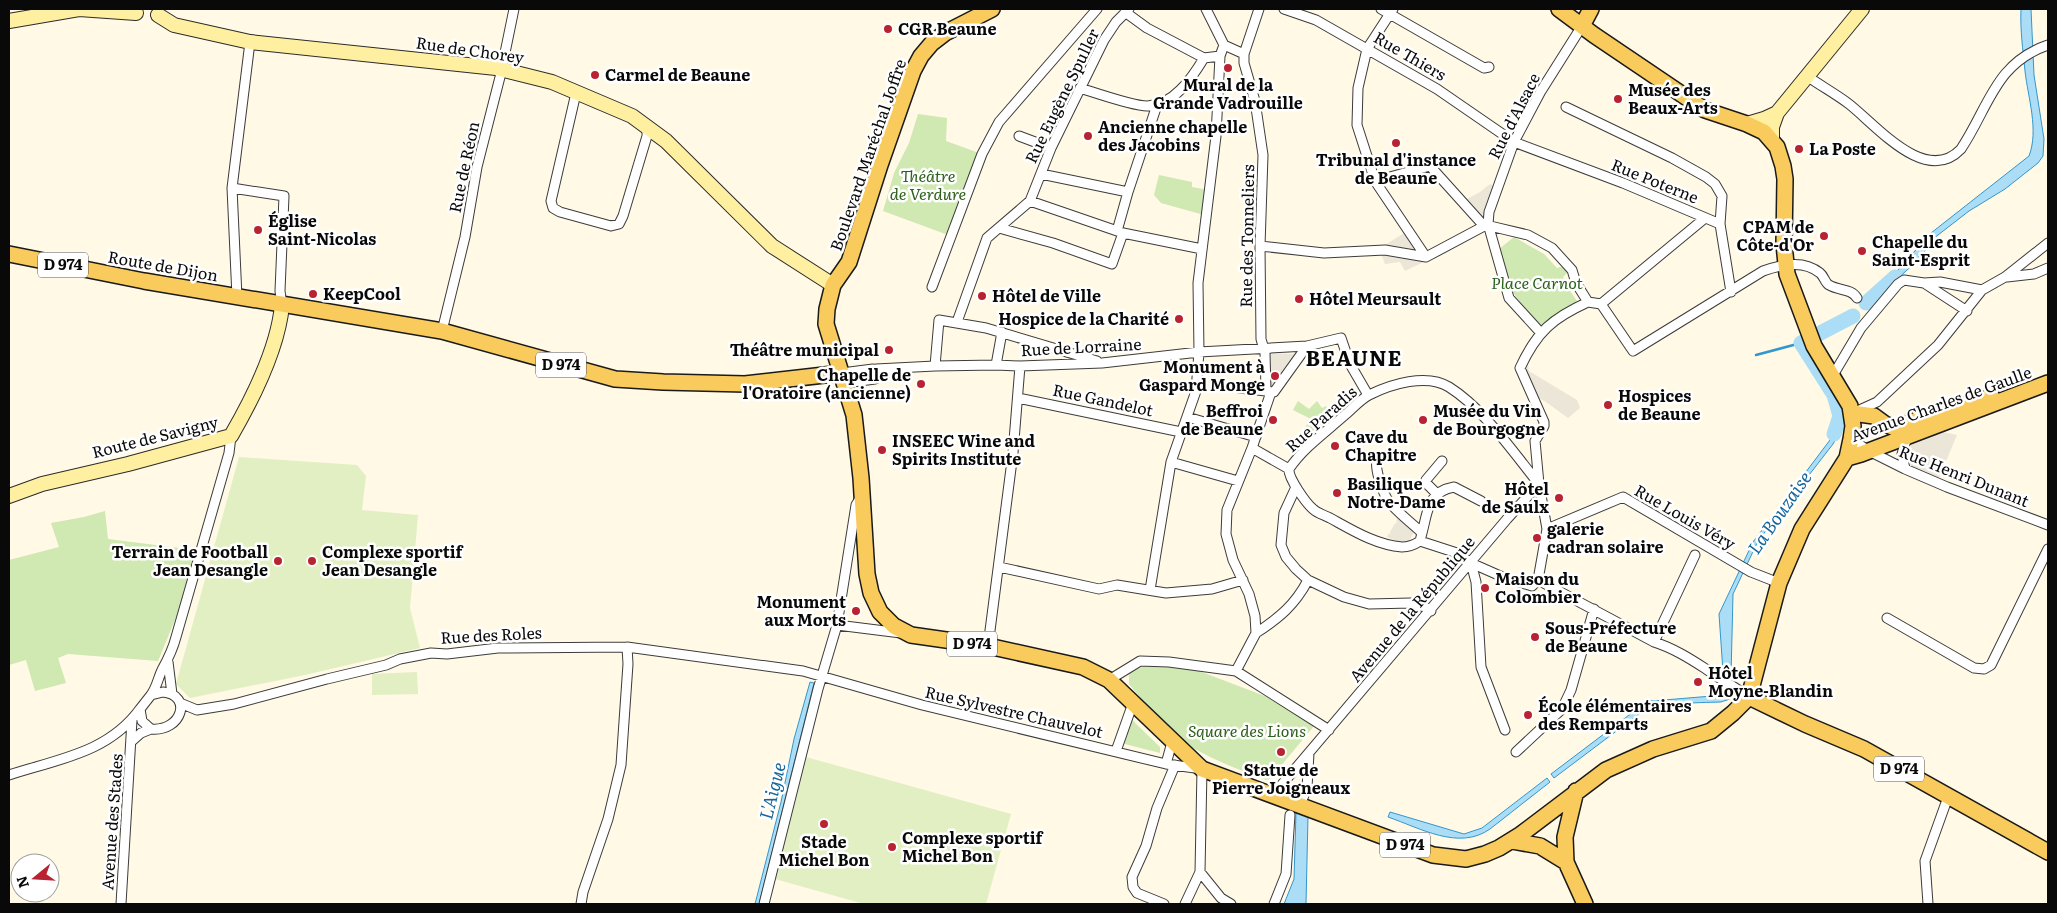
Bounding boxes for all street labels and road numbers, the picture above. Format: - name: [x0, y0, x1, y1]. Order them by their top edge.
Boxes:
- street label: Rue Eugène Spuller: [1018, 24, 1104, 167]
- street label: Rue Thiers: [1370, 25, 1451, 86]
- street label: Rue de Chorey: [414, 30, 527, 69]
- street label: Boulevard Maréchal Joffre: [823, 55, 911, 254]
- street label: Rue d'Alsace: [1481, 68, 1545, 163]
- street label: Rue de Réon: [442, 118, 485, 215]
- street label: Rue Poterne: [1608, 152, 1703, 208]
- street label: Rue des Tonneliers: [1233, 164, 1259, 308]
- street label: Route de Dijon: [106, 244, 221, 287]
- road number: D 974: [38, 252, 88, 278]
- street label: Rue de Lorraine: [1020, 331, 1142, 361]
- road number: D 974: [536, 352, 586, 378]
- street label: Avenue Charles de Gaulle: [1847, 359, 2034, 447]
- street label: Rue Gandelot: [1051, 377, 1156, 421]
- street label: Rue Paradis: [1279, 380, 1361, 457]
- street label: Route de Savigny: [89, 409, 221, 463]
- street label: Rue Henri Dunant: [1896, 438, 2034, 512]
- street label: Rue Louis Véry: [1631, 477, 1741, 555]
- street label: Avenue de la République: [1343, 530, 1480, 687]
- street label: Rue des Roles: [440, 619, 542, 649]
- road number: D 974: [947, 632, 997, 656]
- street label: Rue Sylvestre Chauvelot: [923, 679, 1106, 743]
- street label: Avenue des Stades: [94, 753, 128, 891]
- road number: D 974: [1874, 756, 1924, 782]
- road number: D 974: [1380, 832, 1430, 858]

